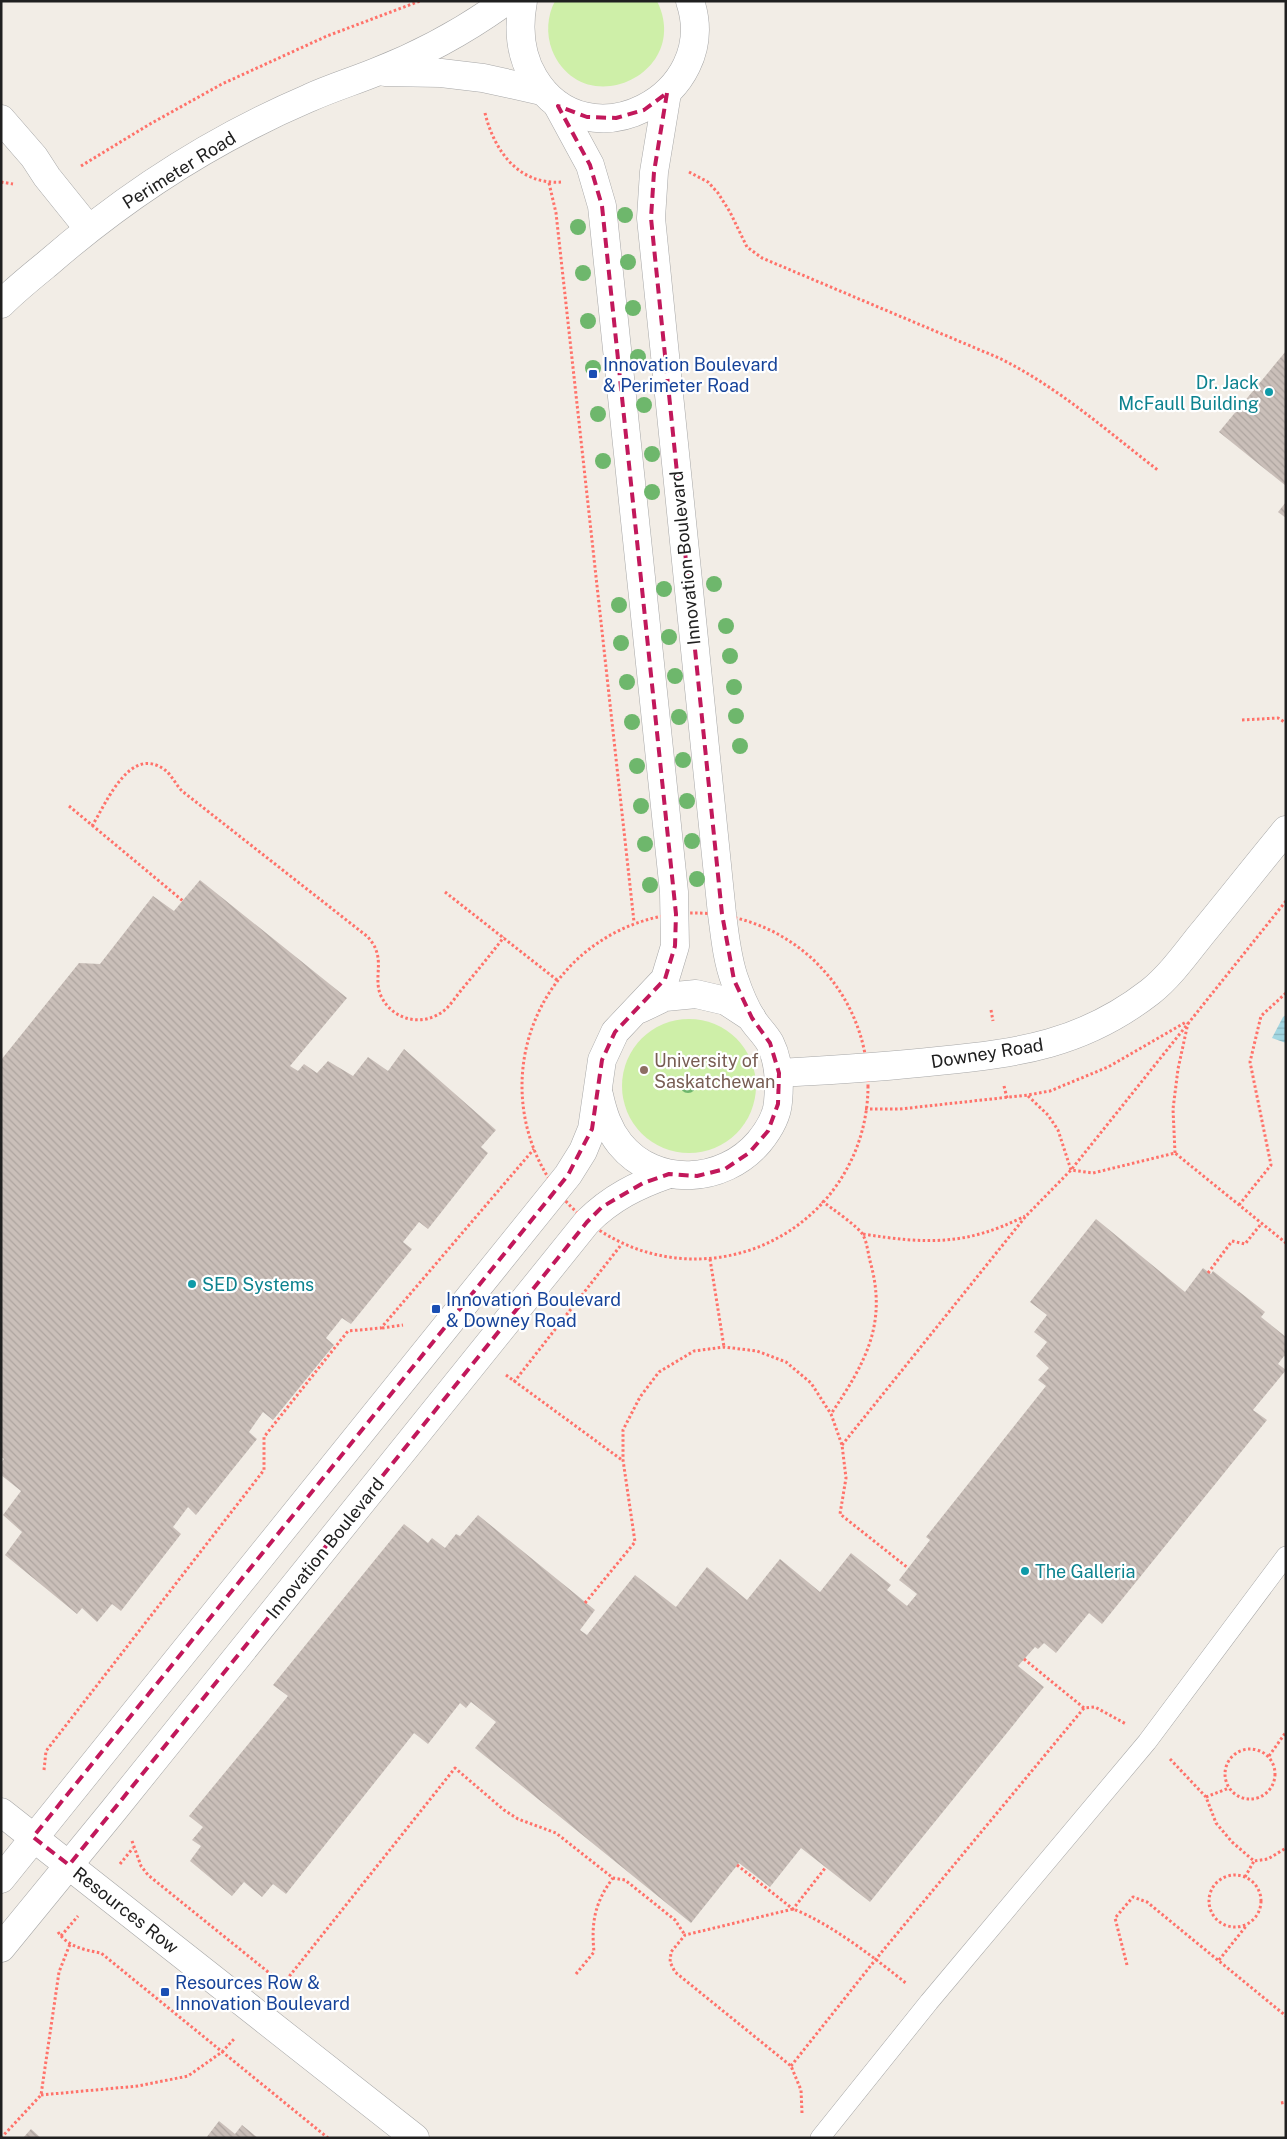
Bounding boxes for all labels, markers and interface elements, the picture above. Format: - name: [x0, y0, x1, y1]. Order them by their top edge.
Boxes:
- street label: Perimeter Road: [119, 127, 239, 213]
- place label: Innovation Boulevard & Perimeter Road: [603, 354, 778, 396]
- marker: Innovation Boulevard & Perimeter Road: [587, 368, 599, 380]
- place label: Dr. Jack McFaull Building: [1118, 372, 1259, 414]
- marker: Dr. Jack McFaull Building: [1263, 386, 1275, 398]
- street label: Innovation Boulevard: [665, 470, 705, 646]
- street label: Downey Road: [929, 1034, 1045, 1072]
- place label: University of Saskatchewan: [654, 1050, 775, 1092]
- marker: University of Saskatchewan: [638, 1064, 650, 1076]
- place label: SED Systems: [202, 1274, 314, 1295]
- marker: SED Systems: [186, 1278, 198, 1290]
- place label: Innovation Boulevard & Downey Road: [446, 1289, 621, 1331]
- marker: Innovation Boulevard & Downey Road: [430, 1303, 442, 1315]
- street label: Innovation Boulevard: [262, 1473, 388, 1623]
- place label: The Galleria: [1035, 1561, 1136, 1582]
- marker: The Galleria: [1019, 1565, 1031, 1577]
- street label: Resources Row: [69, 1862, 183, 1958]
- place label: Resources Row & Innovation Boulevard: [175, 1972, 350, 2014]
- marker: Resources Row & Innovation Boulevard: [159, 1986, 171, 1998]

